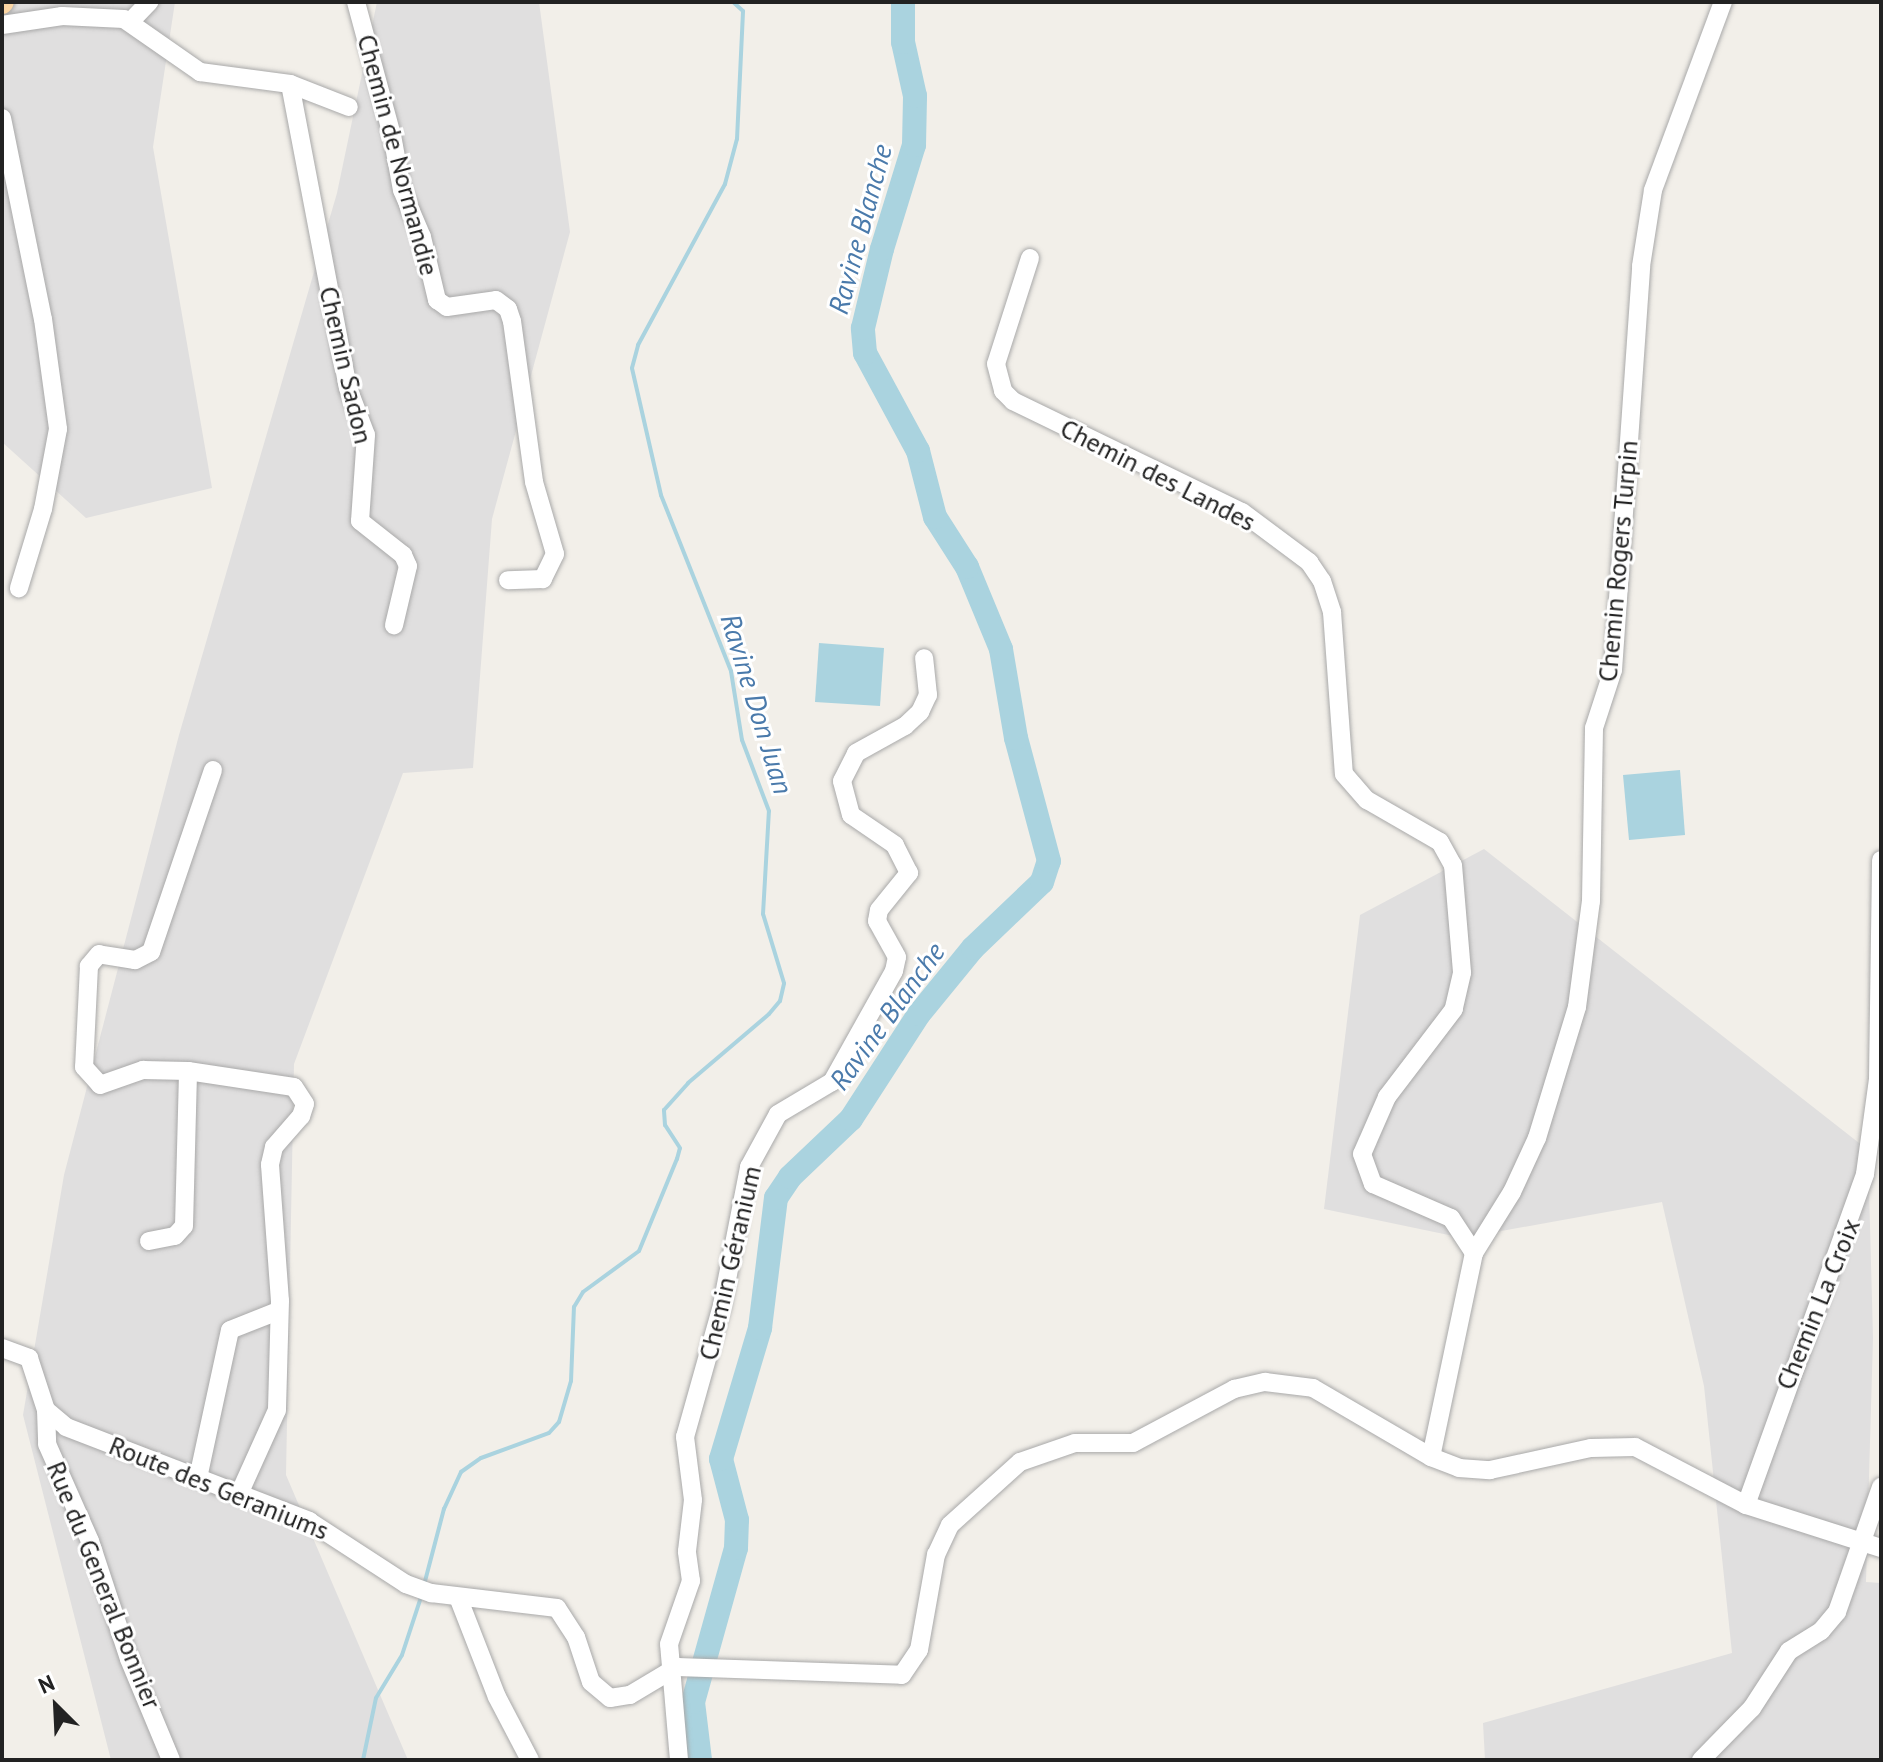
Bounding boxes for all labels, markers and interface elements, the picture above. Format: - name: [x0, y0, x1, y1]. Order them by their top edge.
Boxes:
- street label: Chemin de Normandie: [351, 31, 445, 279]
- water label: Ravine Blanche: [821, 141, 899, 317]
- street label: Chemin Sadon: [313, 283, 379, 447]
- street label: Chemin des Landes: [1055, 412, 1261, 538]
- street label: Chemin Rogers Turpin: [1592, 438, 1644, 684]
- water label: Ravine Don Juan: [714, 610, 800, 798]
- water label: Ravine Blanche: [822, 936, 952, 1096]
- street label: Chemin Géranium: [692, 1163, 768, 1363]
- street label: Chemin La Croix: [1769, 1214, 1867, 1394]
- street label: Route des Geraniums: [105, 1430, 333, 1546]
- street label: Rue du General Bonnier: [40, 1457, 168, 1713]
- north arrow: [16, 1666, 96, 1746]
- text: N: [34, 1668, 59, 1700]

